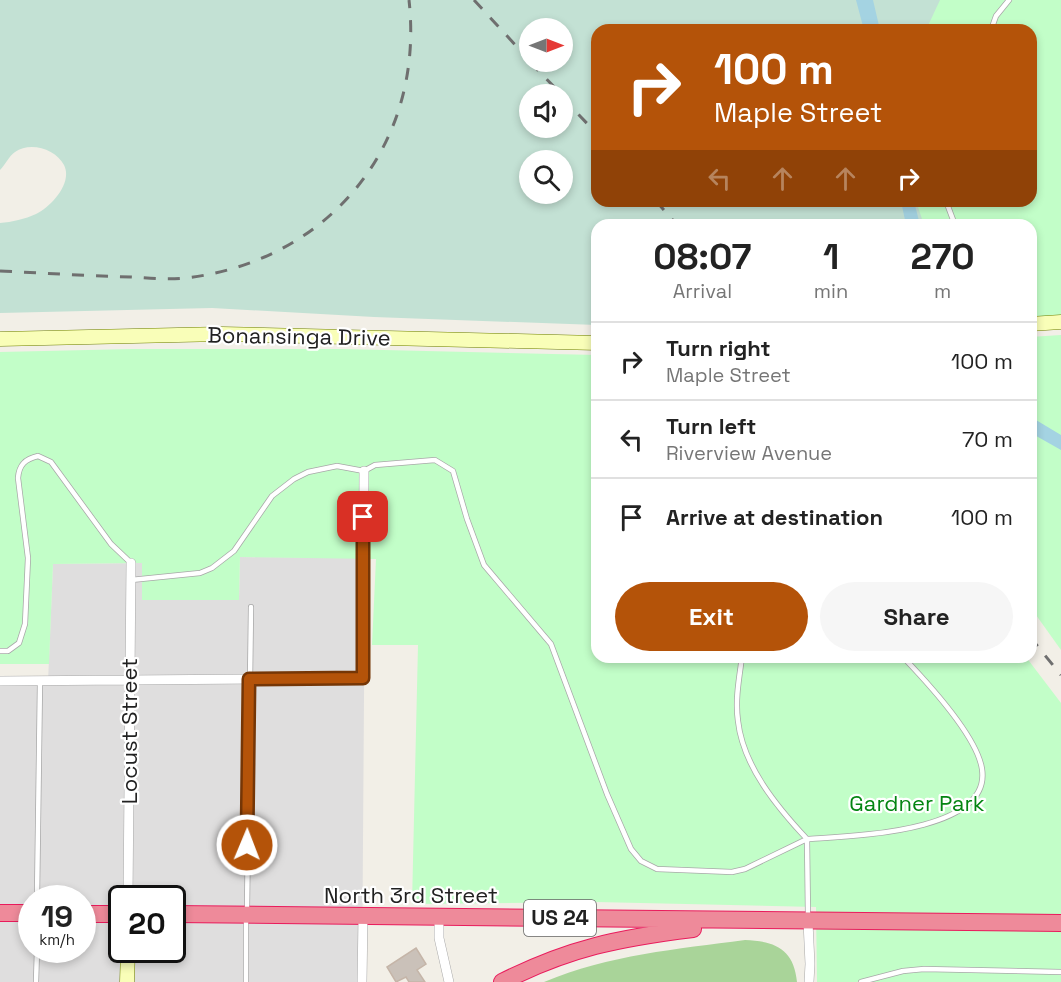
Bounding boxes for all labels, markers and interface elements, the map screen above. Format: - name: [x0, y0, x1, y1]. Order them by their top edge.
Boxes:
- north arrow: [519, 18, 573, 72]
- map controls: [519, 18, 573, 204]
- text: 100 m: [714, 43, 834, 96]
- icon: right: [615, 48, 693, 126]
- button: sound: [519, 84, 573, 138]
- text: Maple Street: [714, 95, 882, 130]
- button: search: [519, 150, 573, 204]
- icon: left: [703, 162, 736, 195]
- icon: ahead: [766, 162, 799, 195]
- icon: ahead: [829, 162, 862, 195]
- icon: right: [892, 162, 925, 195]
- text: 08:07: [653, 234, 752, 280]
- text: 1: [823, 234, 839, 280]
- text: 270: [911, 234, 975, 280]
- text: Arrival: [673, 278, 732, 304]
- text: min: [814, 278, 848, 304]
- text: m: [934, 278, 951, 304]
- street label: Bonansinga Drive: [207, 320, 391, 352]
- text: Turn right: [666, 334, 771, 362]
- icon: right: [615, 345, 648, 378]
- text: 100 m: [951, 347, 1013, 375]
- text: Maple Street: [666, 362, 791, 388]
- text: Turn left: [666, 412, 756, 440]
- icon: left: [615, 423, 648, 456]
- text: 70 m: [962, 425, 1013, 453]
- text: Riverview Avenue: [666, 440, 832, 466]
- pin: [337, 491, 388, 542]
- icon: arrive: [346, 500, 379, 533]
- icon: arrive: [615, 501, 648, 534]
- text: Arrive at destination: [666, 503, 883, 531]
- text: 100 m: [951, 503, 1013, 531]
- button: Exit: [615, 582, 808, 651]
- button: Share: [820, 582, 1013, 651]
- street label: Locust Street: [115, 658, 143, 804]
- park label: Gardner Park: [849, 789, 985, 817]
- position arrow: [215, 813, 279, 877]
- street label: North 3rd Street: [324, 881, 498, 909]
- speed limit sign: 20: [108, 885, 186, 963]
- text: 19: [41, 897, 73, 936]
- road number: US 24: [524, 900, 596, 936]
- text: km/h: [39, 930, 75, 949]

